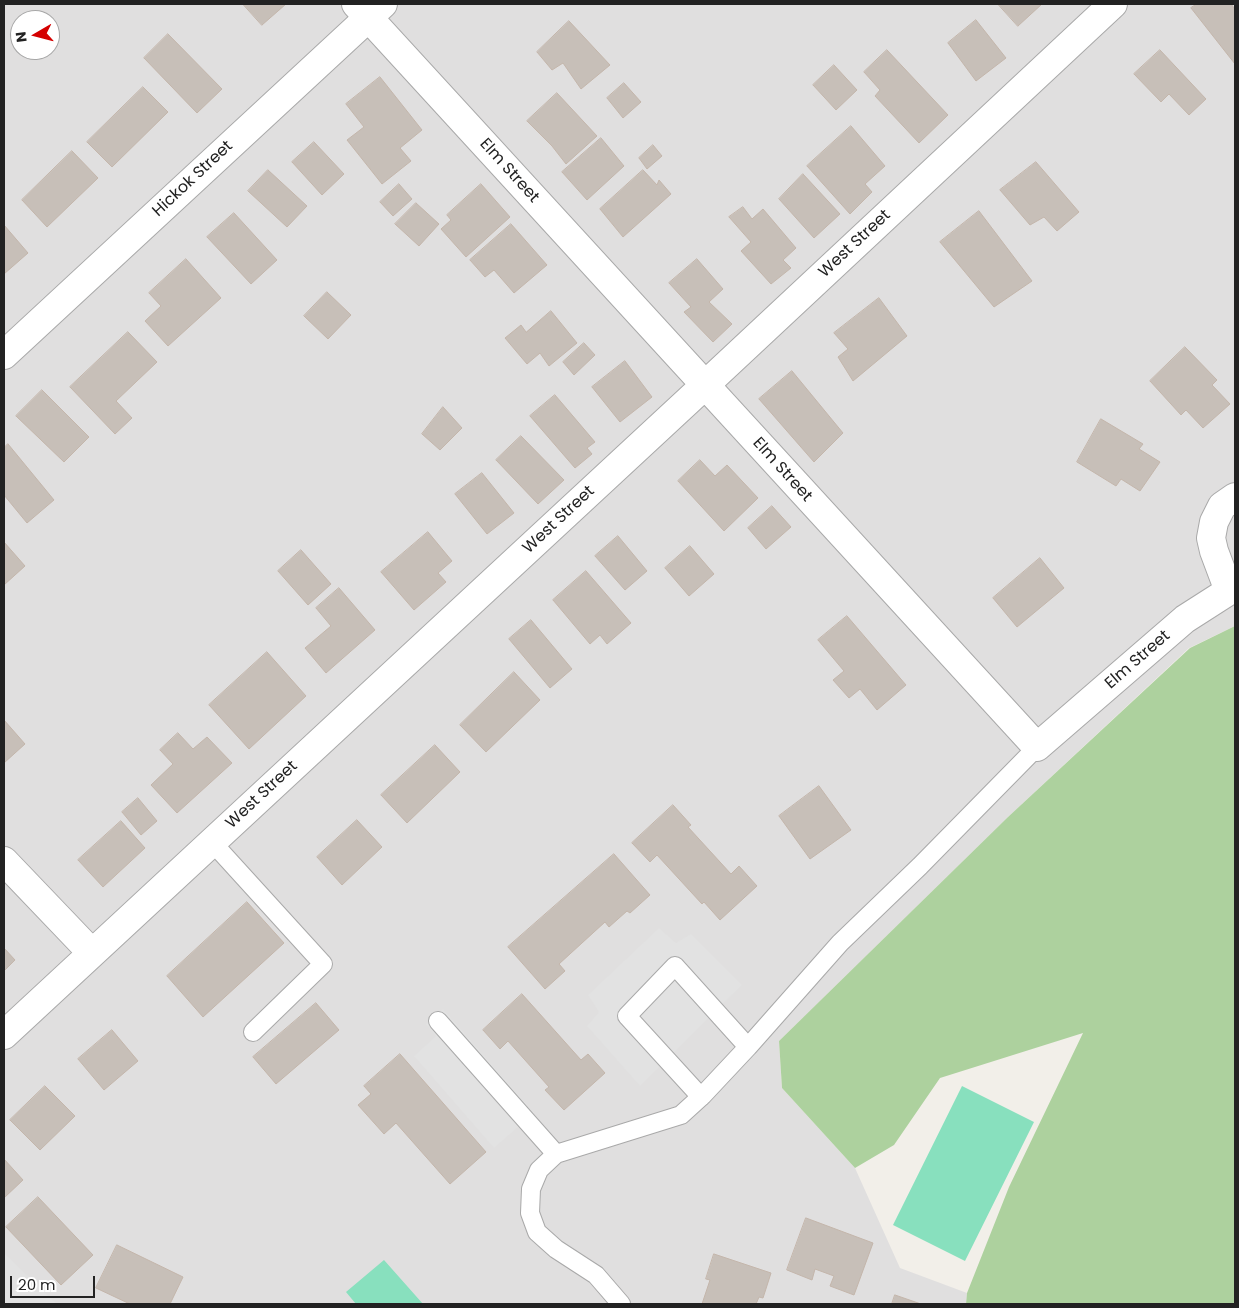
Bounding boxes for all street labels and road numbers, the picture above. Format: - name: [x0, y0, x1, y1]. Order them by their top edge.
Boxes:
- street label: Elm Street: [475, 135, 543, 207]
- street label: Hickok Street: [149, 137, 237, 221]
- street label: West Street: [815, 206, 895, 282]
- street label: Elm Street: [748, 434, 816, 506]
- street label: West Street: [519, 482, 599, 558]
- street label: Elm Street: [1102, 627, 1174, 693]
- street label: West Street: [222, 757, 302, 833]

